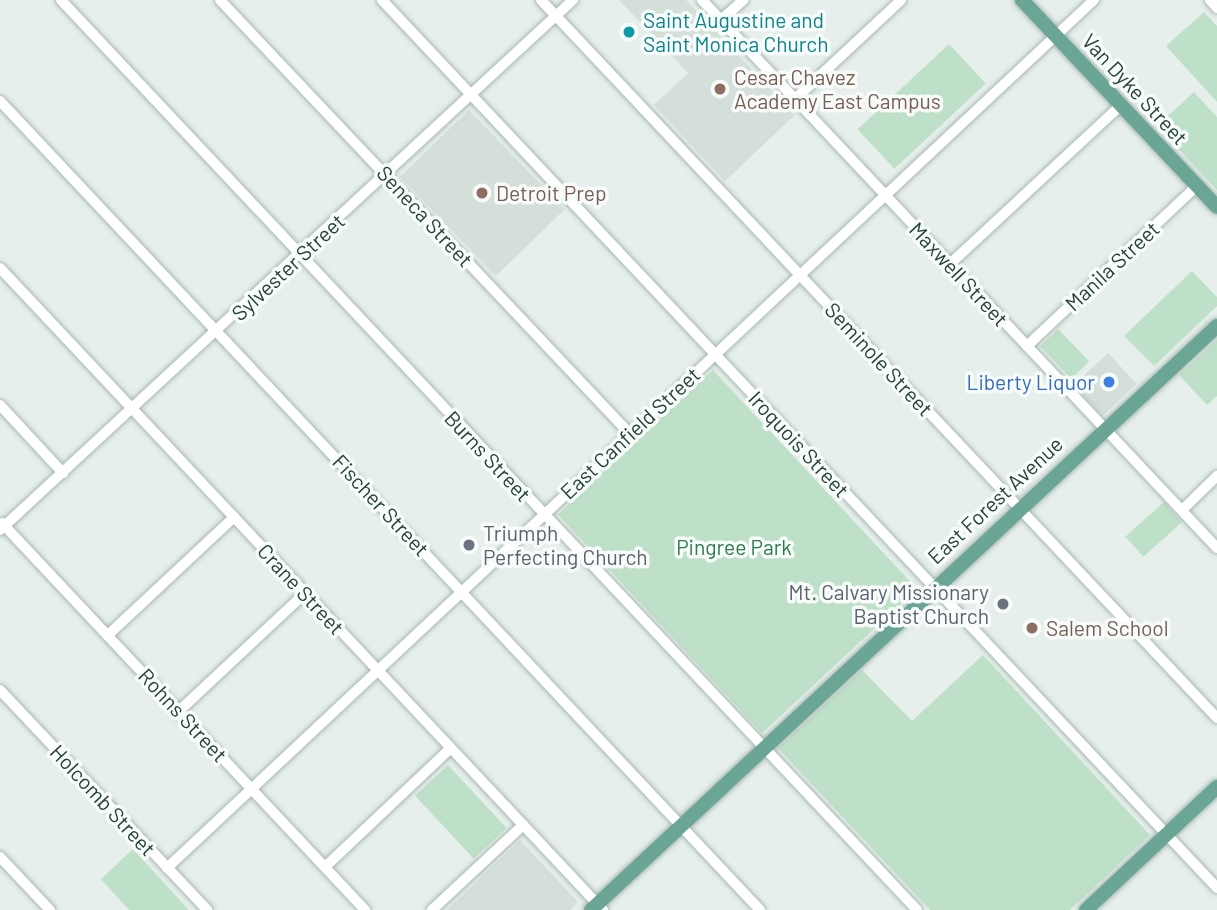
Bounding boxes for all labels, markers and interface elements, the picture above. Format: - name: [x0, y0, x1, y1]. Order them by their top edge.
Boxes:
- place label: Saint Augustine and Saint Monica Church: [643, 7, 829, 57]
- marker: Saint Augustine and Saint Monica Church: [621, 24, 637, 40]
- street label: Van Dyke Street: [1077, 28, 1193, 150]
- place label: Cesar Chavez Academy East Campus: [734, 64, 941, 114]
- marker: Cesar Chavez Academy East Campus: [712, 81, 728, 97]
- street label: Seneca Street: [372, 160, 478, 272]
- place label: Detroit Prep: [496, 180, 607, 206]
- marker: Detroit Prep: [474, 185, 490, 201]
- street label: Sylvester Street: [226, 208, 350, 326]
- street label: Manila Street: [1060, 216, 1164, 316]
- street label: Maxwell Street: [904, 217, 1014, 331]
- street label: Seminole Street: [820, 297, 938, 421]
- street label: East Canfield Street: [555, 362, 705, 504]
- place label: Liberty Liquor: [967, 369, 1095, 395]
- marker: Liberty Liquor: [1101, 374, 1117, 390]
- street label: Iroquois Street: [744, 386, 854, 502]
- street label: Burns Street: [440, 405, 536, 507]
- street label: East Forest Avenue: [922, 431, 1068, 569]
- street label: Fischer Street: [328, 449, 434, 561]
- place label: Triumph Perfecting Church: [483, 520, 648, 570]
- park label: Pingree Park: [676, 534, 792, 560]
- marker: Triumph Perfecting Church: [461, 537, 477, 553]
- street label: Crane Street: [253, 538, 349, 640]
- place label: Mt. Calvary Missionary Baptist Church: [789, 579, 989, 629]
- marker: Mt. Calvary Missionary Baptist Church: [995, 596, 1011, 612]
- place label: Salem School: [1046, 615, 1169, 641]
- marker: Salem School: [1024, 620, 1040, 636]
- street label: Rohns Street: [133, 663, 233, 767]
- street label: Holcomb Street: [45, 739, 161, 861]

